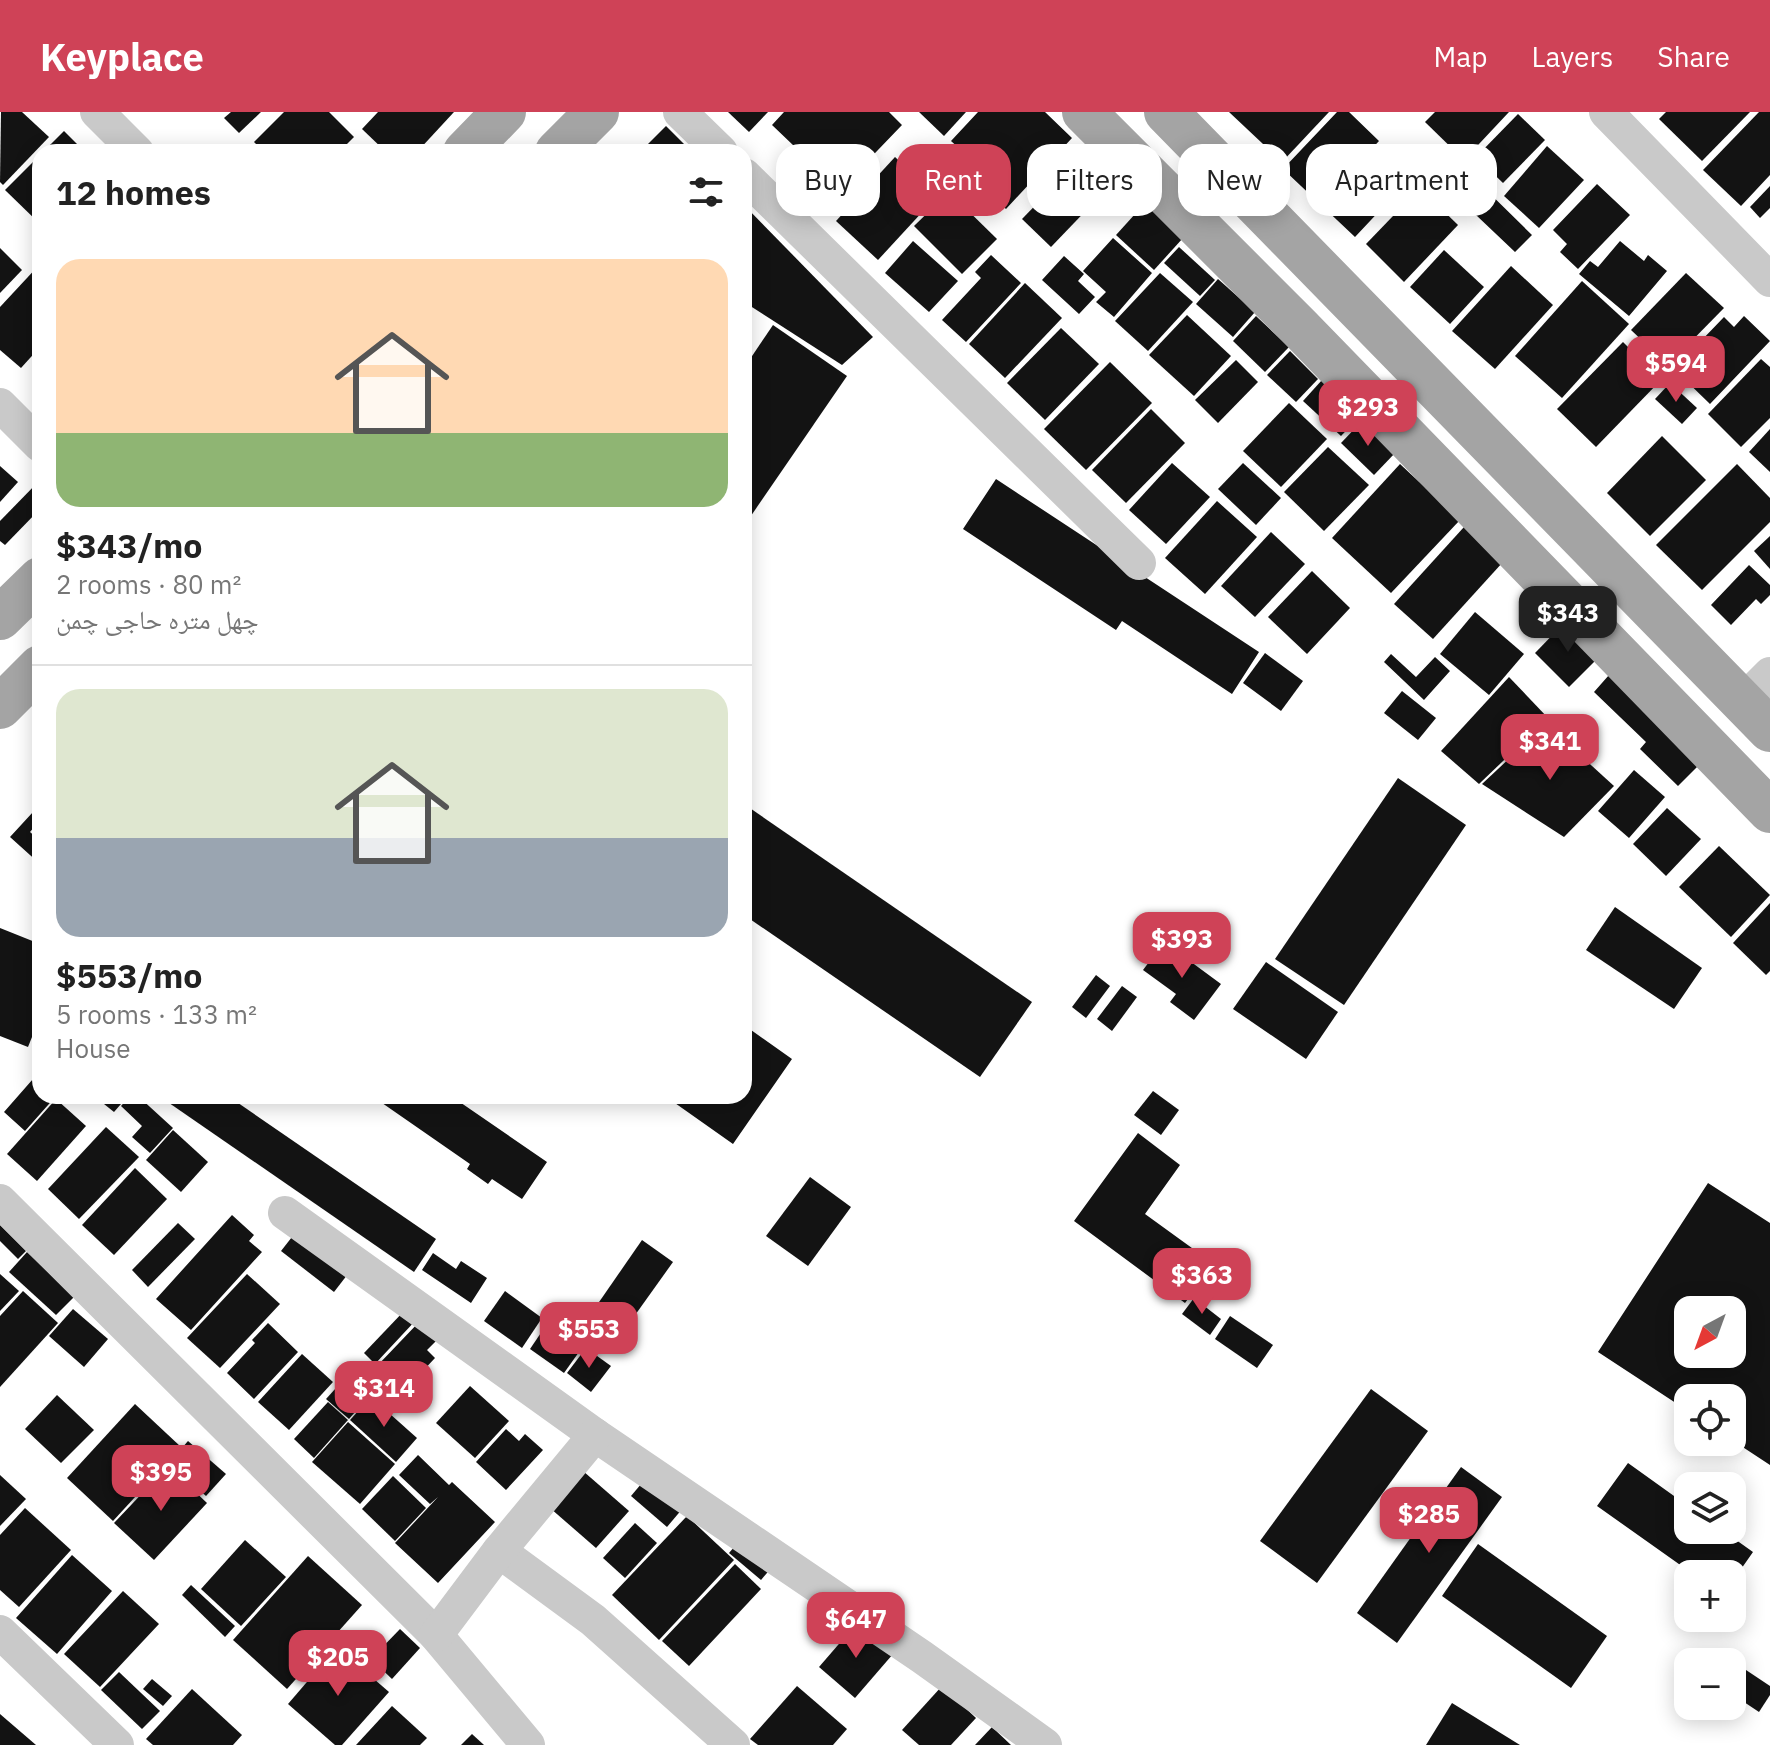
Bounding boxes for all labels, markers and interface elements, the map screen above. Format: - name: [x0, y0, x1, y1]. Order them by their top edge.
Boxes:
- text: Keyplace: [40, 32, 204, 81]
- text: Map: [1433, 38, 1487, 75]
- text: Layers: [1531, 38, 1613, 75]
- text: Share: [1657, 38, 1730, 75]
- chip: Buy: [776, 144, 880, 216]
- chip: Rent: [896, 144, 1011, 216]
- chip: Filters: [1027, 144, 1162, 216]
- chip: New: [1178, 144, 1290, 216]
- chip: Apartment: [1306, 144, 1497, 216]
- text: 12 homes: [56, 170, 211, 214]
- icon: filters: [684, 170, 728, 214]
- icon: home: [320, 311, 464, 455]
- pin: $594: [1629, 336, 1723, 404]
- text: $594: [1645, 345, 1707, 379]
- pin: $293: [1321, 380, 1415, 448]
- text: $293: [1337, 389, 1399, 423]
- text: $343/mo: [56, 523, 203, 567]
- text: 2 rooms · 80 m²: [56, 567, 241, 601]
- pin: $343: [1521, 586, 1615, 654]
- text: $343: [1537, 595, 1599, 629]
- text: چهل متره حاجی چمن: [56, 602, 259, 636]
- pin: $341: [1503, 714, 1597, 782]
- text: $341: [1519, 723, 1581, 757]
- icon: home: [320, 741, 464, 885]
- pin: $393: [1135, 912, 1229, 980]
- text: $393: [1151, 921, 1213, 955]
- text: $553/mo: [56, 953, 203, 997]
- text: 5 rooms · 133 m²: [56, 997, 257, 1031]
- text: House: [56, 1031, 131, 1065]
- pin: $363: [1155, 1248, 1249, 1316]
- text: $363: [1171, 1257, 1233, 1291]
- north arrow: [1674, 1296, 1746, 1368]
- map controls: [1674, 1296, 1746, 1720]
- pin: $553: [542, 1302, 636, 1370]
- text: $553: [558, 1311, 620, 1345]
- pin: $314: [337, 1361, 431, 1429]
- text: $314: [353, 1370, 415, 1404]
- button: locate: [1674, 1384, 1746, 1456]
- pin: $395: [114, 1445, 208, 1513]
- text: $395: [130, 1454, 192, 1488]
- button: layers: [1674, 1472, 1746, 1544]
- pin: $285: [1382, 1487, 1476, 1555]
- text: $285: [1398, 1496, 1460, 1530]
- button: +: [1674, 1560, 1746, 1632]
- pin: $647: [809, 1592, 903, 1660]
- text: $647: [825, 1601, 887, 1635]
- pin: $205: [291, 1630, 385, 1698]
- text: $205: [307, 1639, 369, 1673]
- button: −: [1674, 1648, 1746, 1720]

